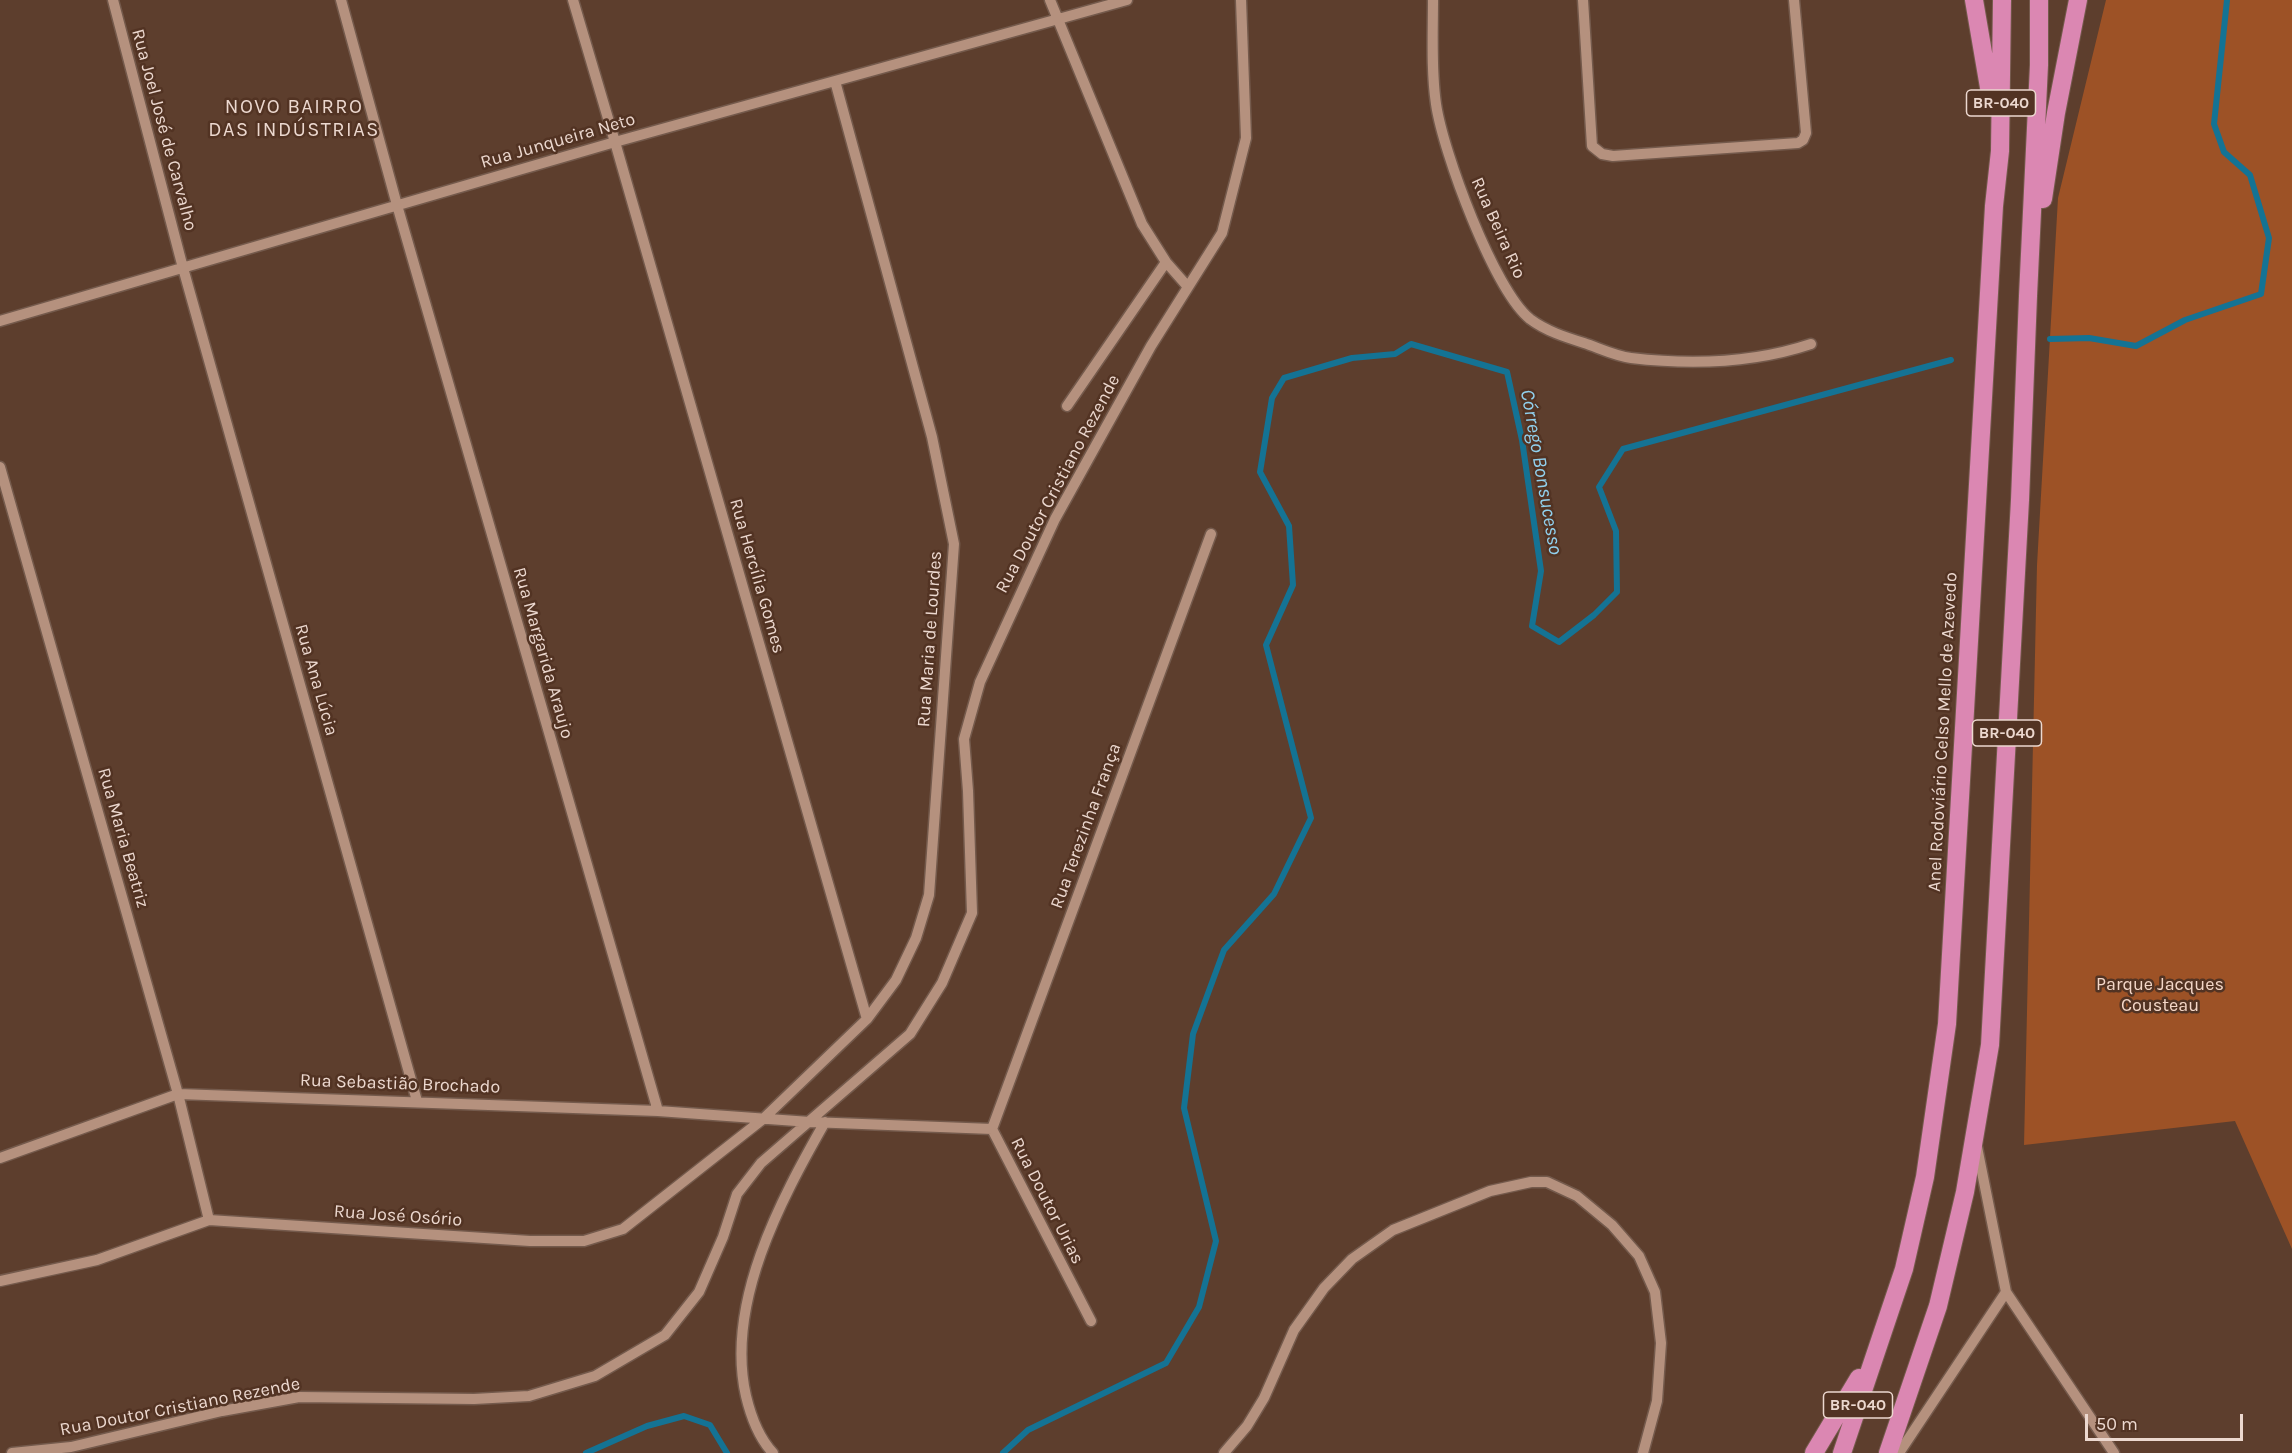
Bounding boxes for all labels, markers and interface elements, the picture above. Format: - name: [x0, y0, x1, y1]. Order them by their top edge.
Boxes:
- street label: Rua Joel José de Carvalho: [127, 27, 201, 233]
- road number: BR-040: [1966, 90, 2036, 116]
- district label: NOVO BAIRRO DAS INDÚSTRIAS: [208, 95, 380, 142]
- street label: Rua Junqueira Neto: [478, 109, 638, 173]
- street label: Rua Beira Rio: [1466, 174, 1530, 282]
- street label: Rua Doutor Cristiano Rezende: [991, 371, 1125, 597]
- water label: Córrego Bonsucesso: [1515, 387, 1567, 557]
- street label: Rua Hercília Gomes: [725, 496, 789, 656]
- street label: Rua Maria de Lourdes: [913, 550, 947, 728]
- street label: Rua Margarida Araujo: [508, 565, 578, 741]
- street label: Anel Rodoviário Celso Mello de Azevedo: [1924, 572, 1962, 892]
- street label: Rua Ana Lúcia: [290, 622, 342, 738]
- road number: BR-040: [1972, 720, 2042, 746]
- street label: Rua Terezinha França: [1046, 740, 1126, 912]
- street label: Rua Maria Beatriz: [93, 765, 153, 911]
- park label: Parque Jacques Cousteau: [2096, 974, 2224, 1016]
- street label: Rua Sebastião Brochado: [299, 1070, 501, 1098]
- street label: Rua Doutor Urias: [1006, 1134, 1088, 1268]
- street label: Rua José Osório: [333, 1201, 463, 1231]
- street label: Rua Doutor Cristiano Rezende: [58, 1373, 302, 1441]
- road number: BR-040: [1824, 1392, 1892, 1418]
- scale bar: [2088, 1402, 2246, 1440]
- text: 50 m: [2096, 1413, 2138, 1435]

